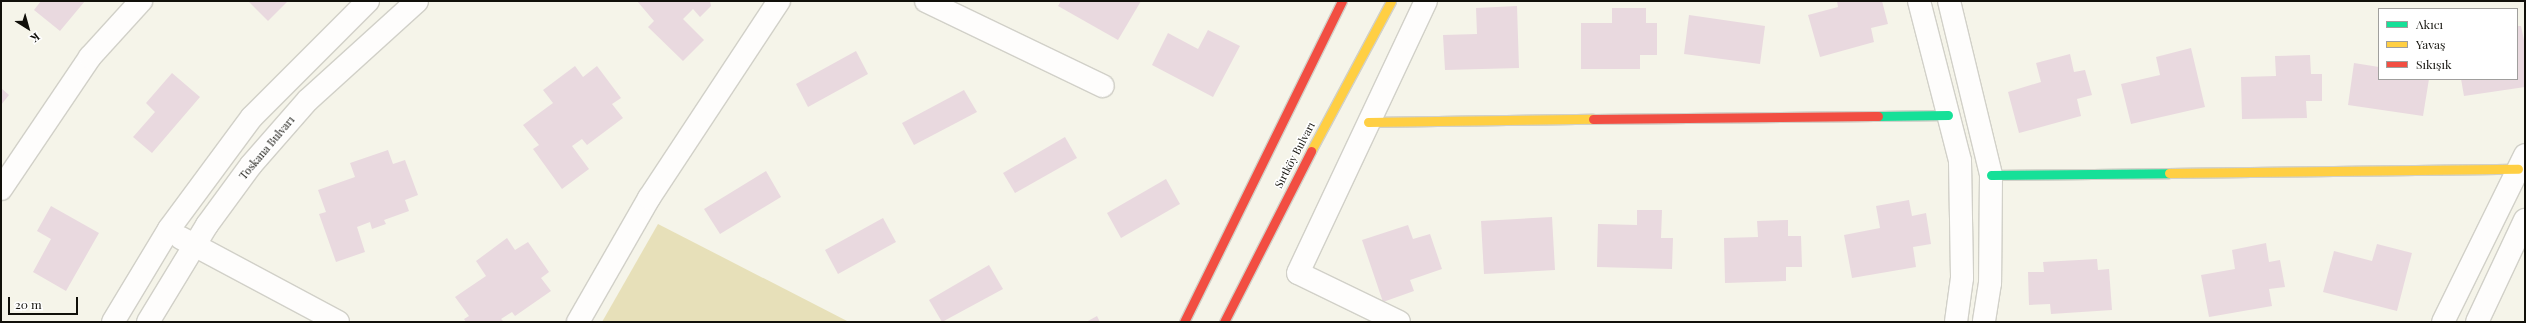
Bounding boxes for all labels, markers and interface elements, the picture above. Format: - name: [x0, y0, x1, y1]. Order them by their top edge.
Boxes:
- north arrow: [8, 8, 48, 48]
- legend: [2378, 8, 2518, 80]
- text: Akıcı: [2416, 16, 2443, 32]
- text: K: [28, 30, 43, 46]
- text: Yavaş: [2416, 36, 2445, 52]
- text: Sıkışık: [2416, 56, 2452, 72]
- street label: Toskana Bulvarı: [237, 114, 297, 182]
- street label: Sırtköy Bulvarı: [1272, 120, 1318, 190]
- scale bar: [10, 289, 80, 315]
- text: 20 m: [15, 296, 42, 312]

